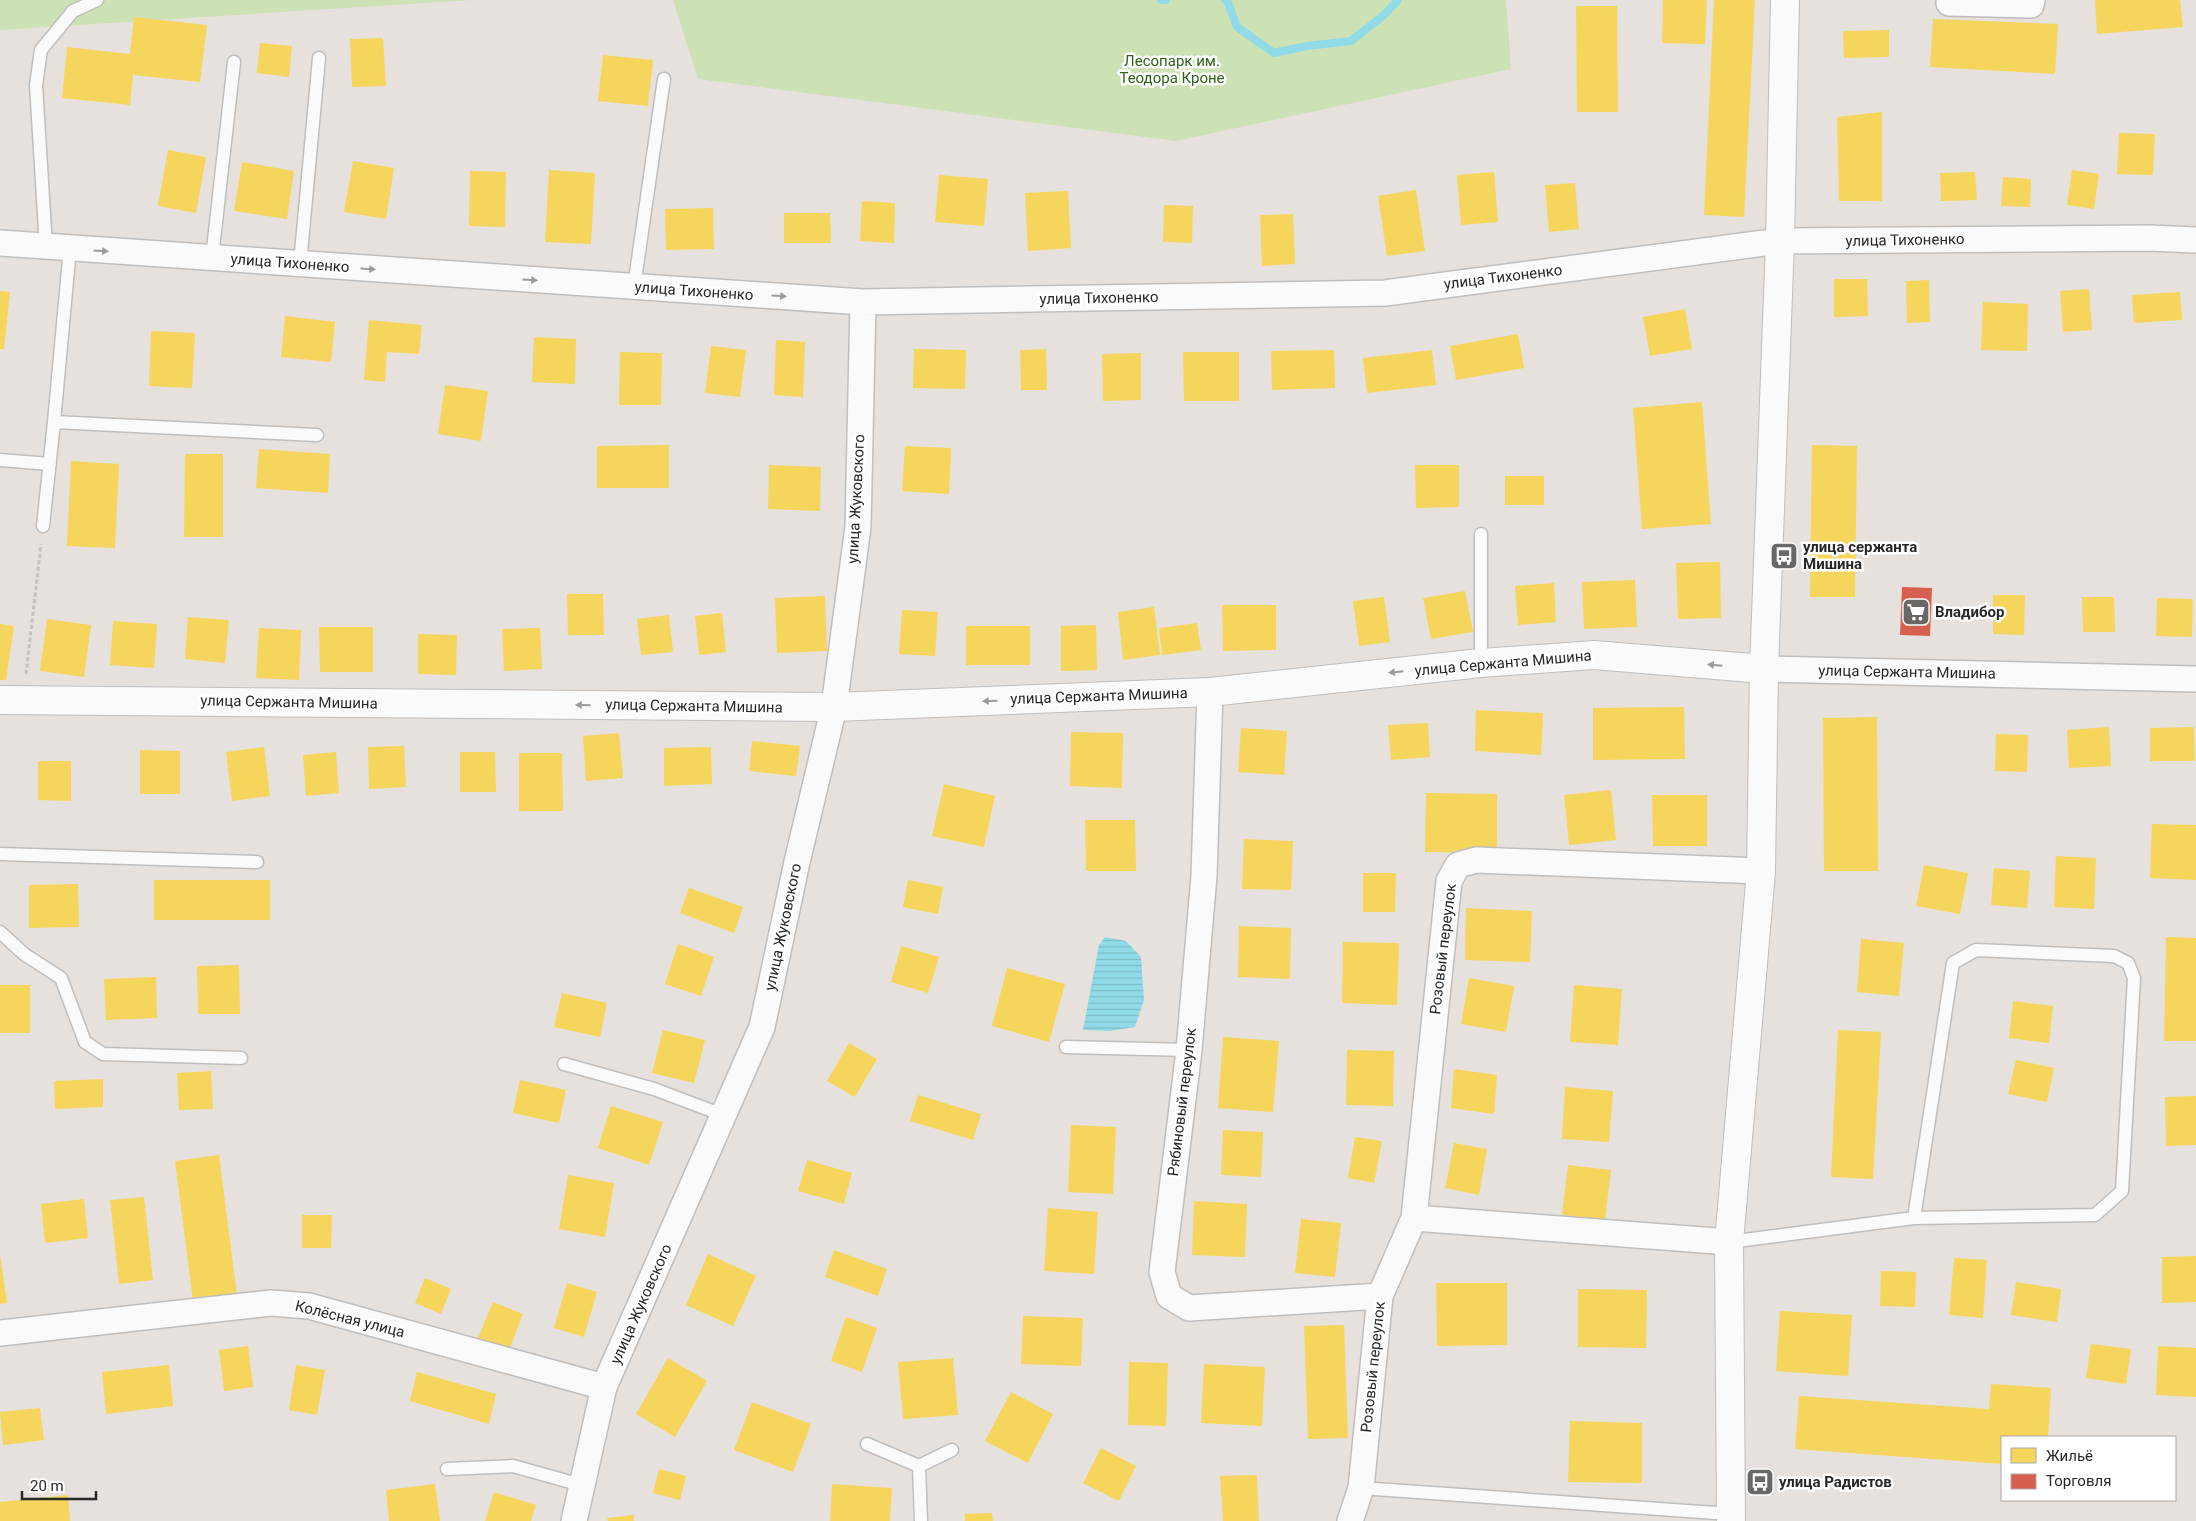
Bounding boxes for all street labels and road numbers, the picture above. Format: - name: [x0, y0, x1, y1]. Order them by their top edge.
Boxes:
- street label: улица Тихоненко: [1845, 230, 1965, 250]
- street label: улица Тихоненко: [230, 250, 350, 276]
- street label: улица Тихоненко: [1443, 261, 1563, 293]
- street label: улица Тихоненко: [634, 278, 754, 304]
- street label: улица Тихоненко: [1039, 288, 1159, 308]
- street label: улица Жуковского: [844, 434, 868, 564]
- street label: улица Сержанта Мишина: [1414, 646, 1592, 680]
- street label: улица Сержанта Мишина: [1818, 661, 1996, 683]
- street label: улица Сержанта Мишина: [1010, 684, 1188, 708]
- street label: улица Сержанта Мишина: [200, 691, 378, 713]
- street label: улица Сержанта Мишина: [605, 695, 783, 717]
- street label: улица Жуковского: [761, 862, 805, 992]
- street label: Розовый переулок: [1426, 883, 1460, 1015]
- street label: Рябиновый переулок: [1164, 1027, 1200, 1177]
- street label: улица Жуковского: [606, 1241, 676, 1367]
- street label: Колёсная улица: [293, 1297, 407, 1341]
- street label: Розовый переулок: [1357, 1301, 1389, 1433]

